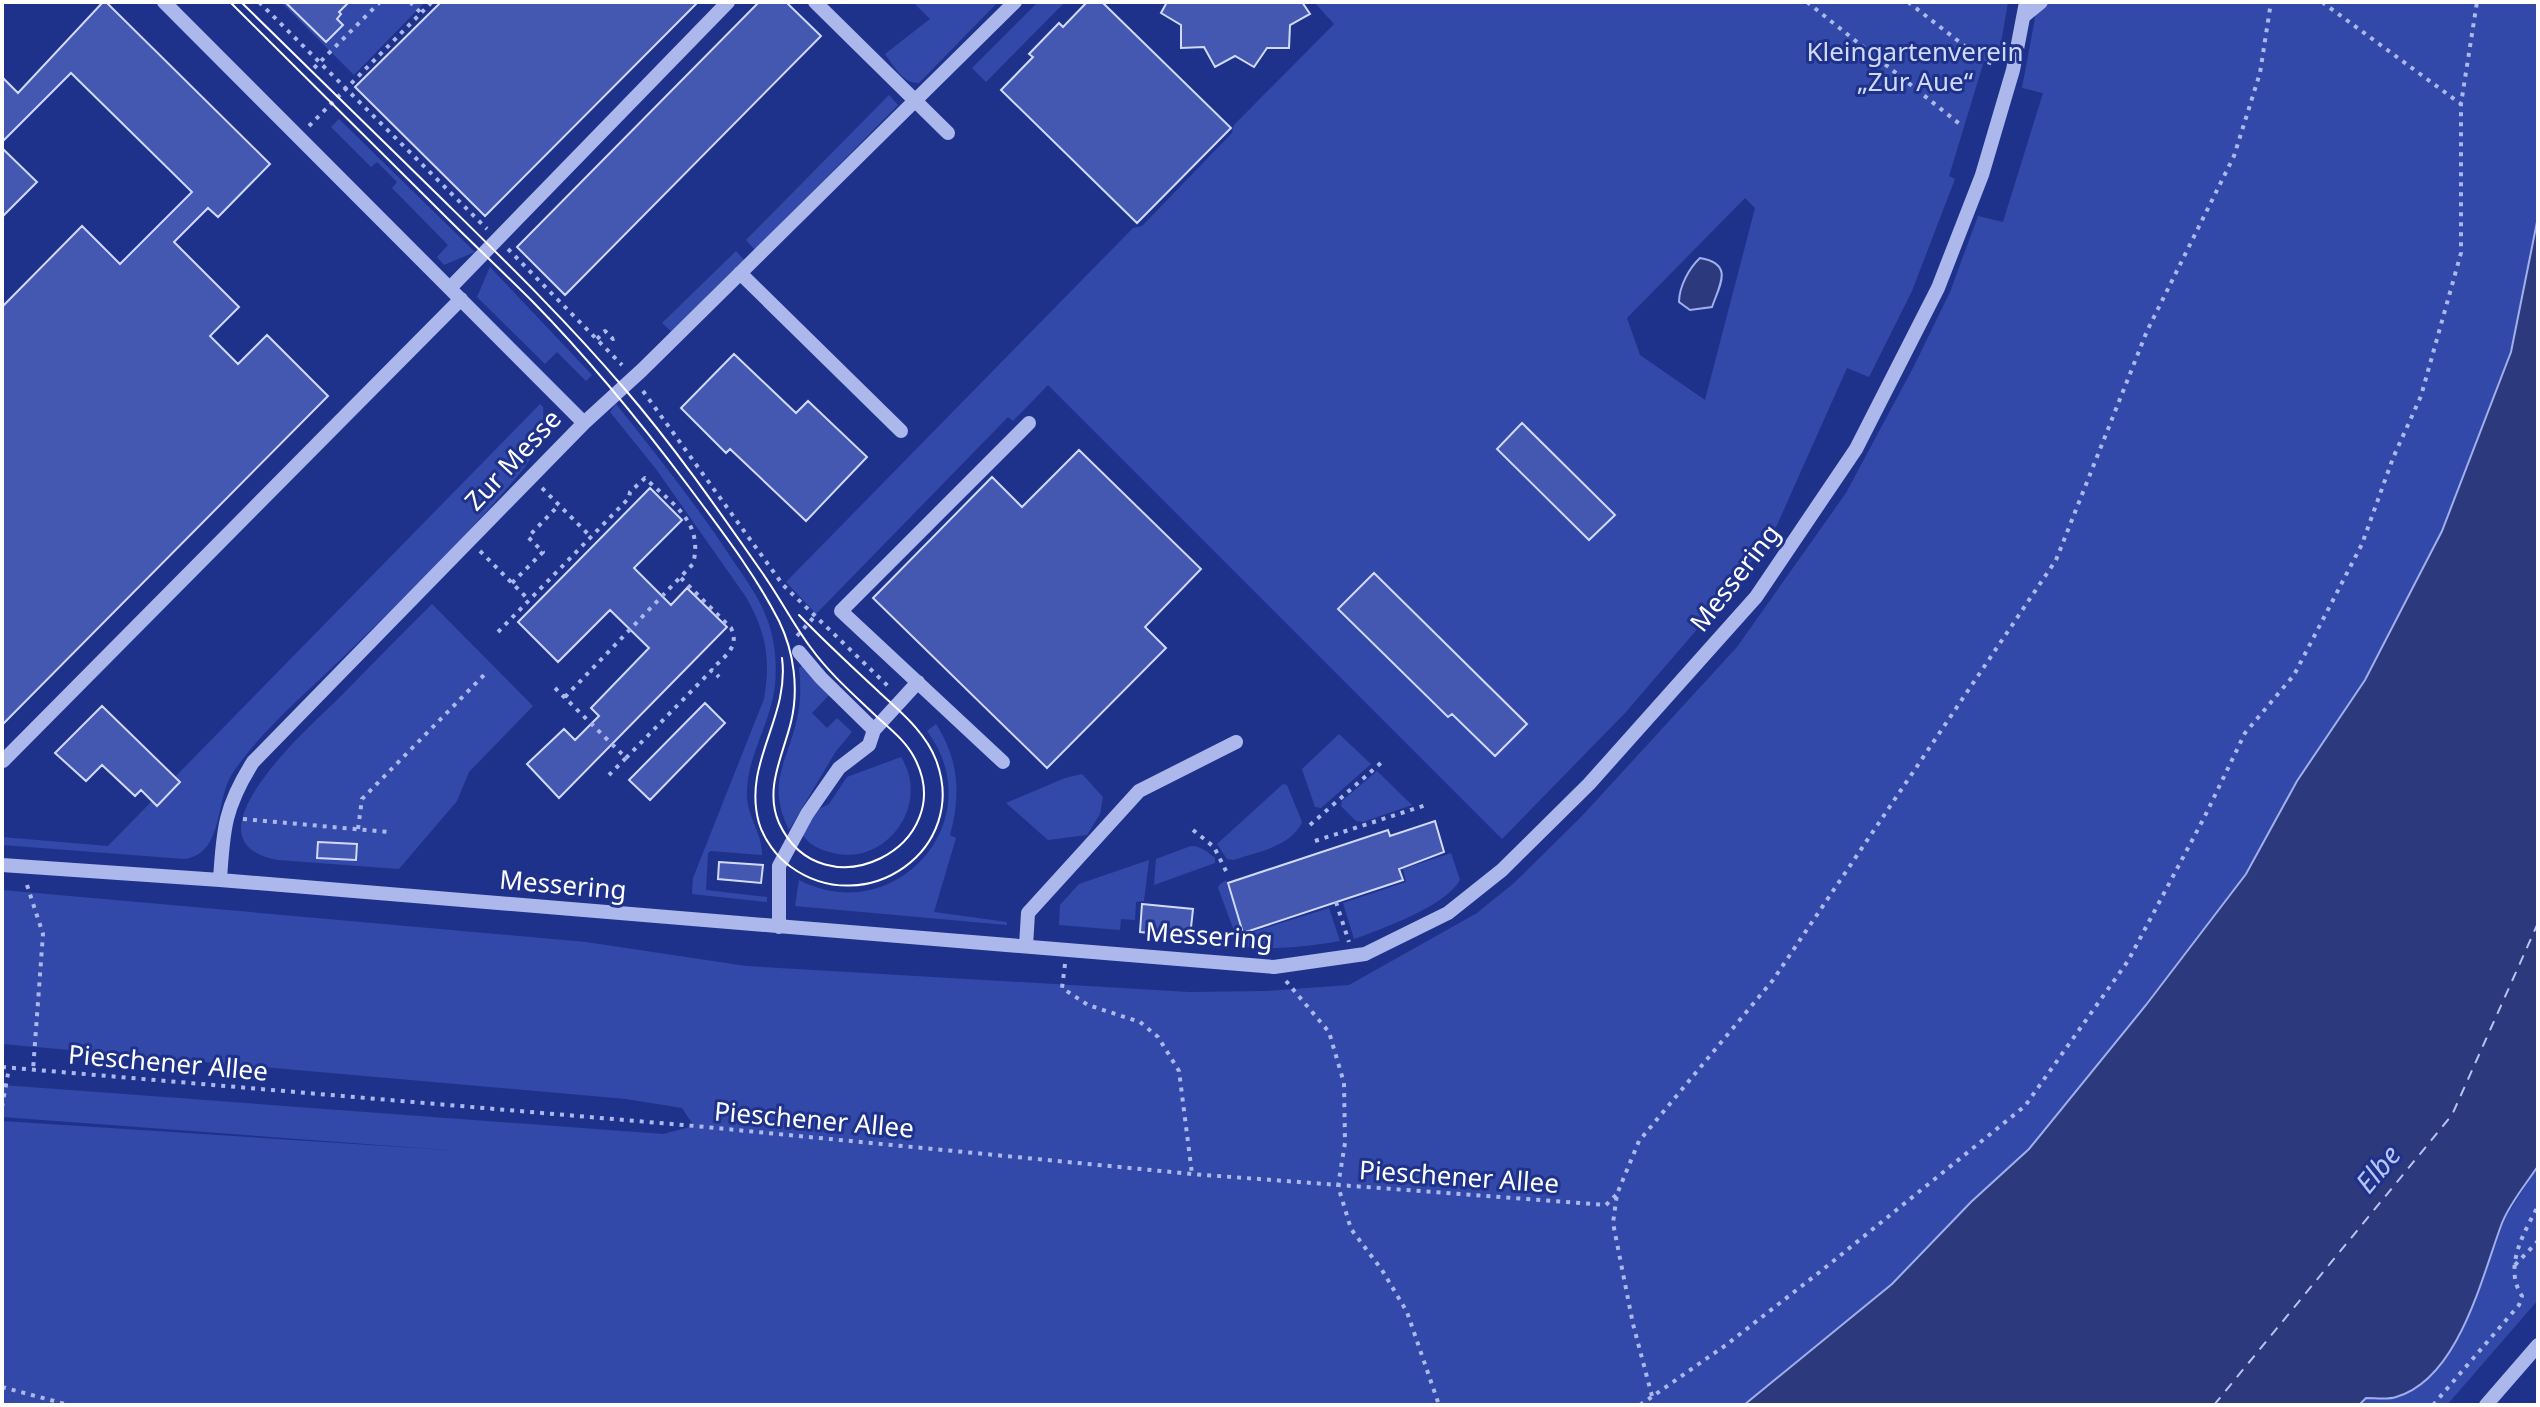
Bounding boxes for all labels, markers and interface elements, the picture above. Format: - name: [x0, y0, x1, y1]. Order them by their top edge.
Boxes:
- park label: Kleingartenverein „Zur Aue“: [1806, 33, 2024, 99]
- street label: Zur Messe: [456, 401, 568, 518]
- street label: Messering: [1681, 516, 1788, 639]
- street label: Messering: [498, 861, 628, 907]
- street label: Messering: [1144, 913, 1274, 957]
- street label: Pieschener Allee: [67, 1035, 269, 1089]
- street label: Pieschener Allee: [713, 1092, 915, 1146]
- water label: Elbe: [2346, 1136, 2408, 1200]
- street label: Pieschener Allee: [1358, 1151, 1560, 1201]

